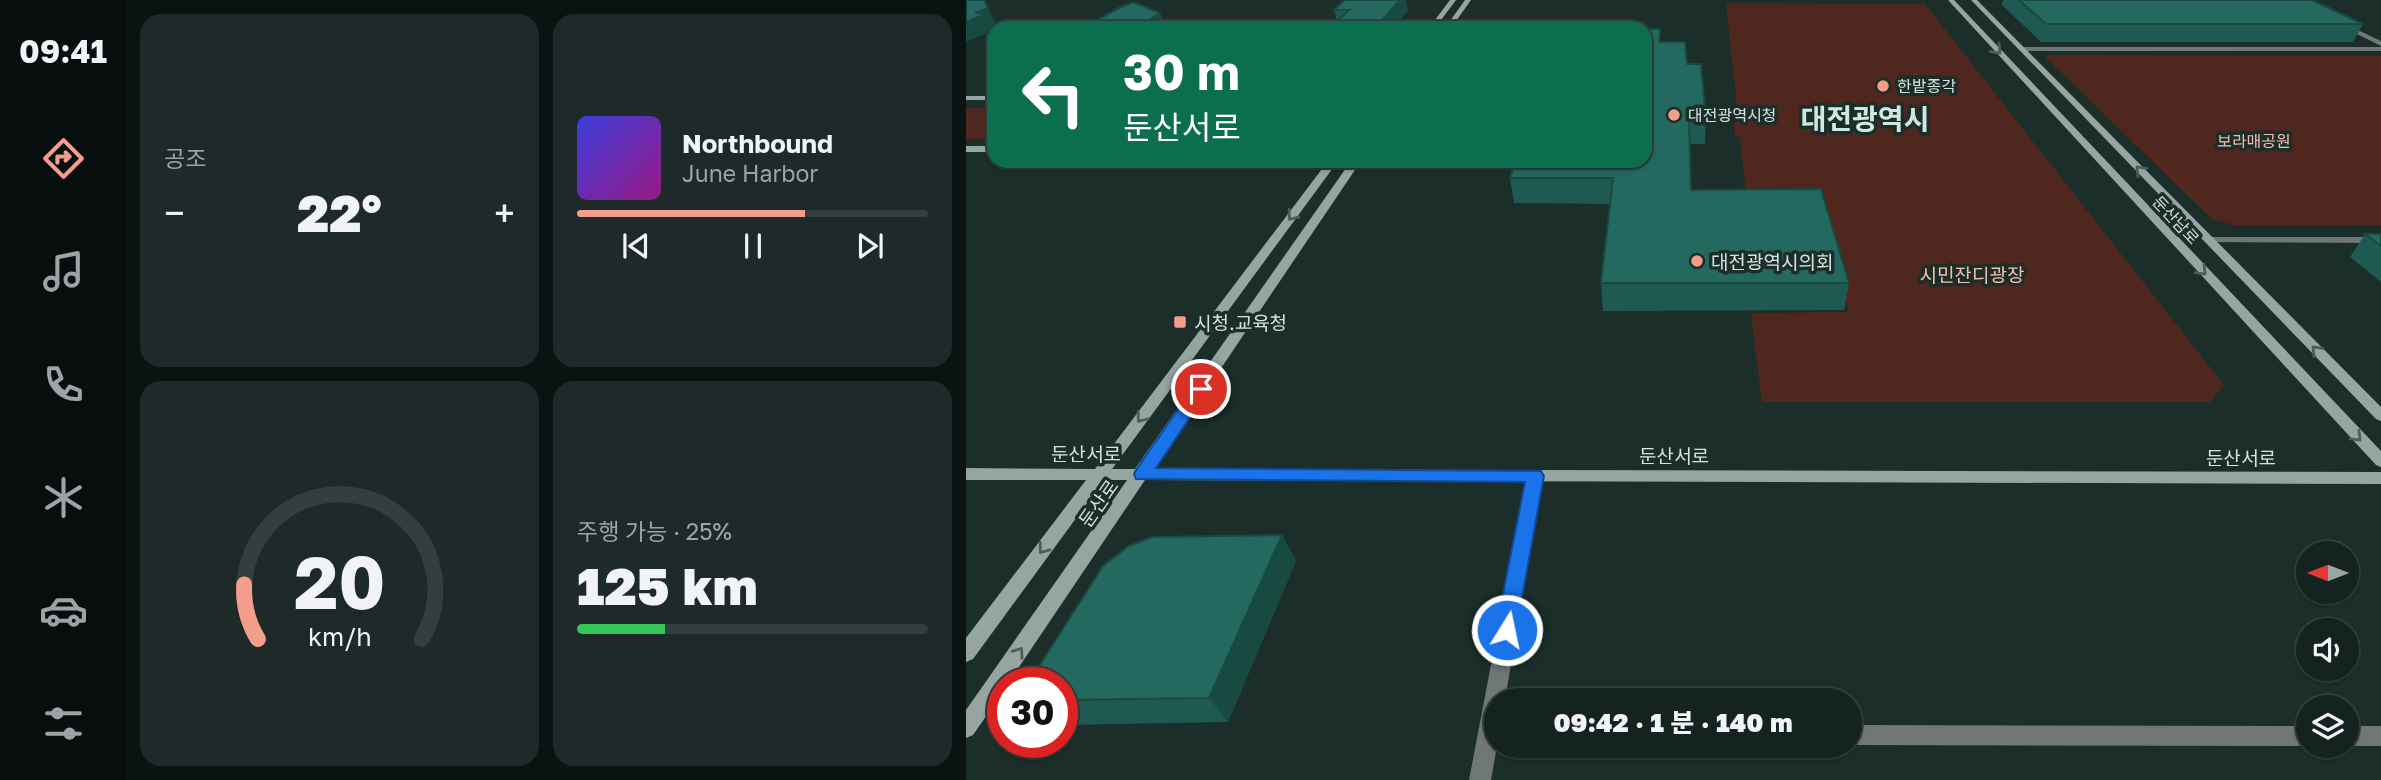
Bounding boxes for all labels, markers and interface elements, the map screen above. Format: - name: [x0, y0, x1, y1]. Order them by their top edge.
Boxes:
- text: 09:41: [19, 32, 107, 70]
- text: 30 m: [1123, 42, 1240, 101]
- one-way arrow: [1989, 42, 2001, 55]
- icon: left: [1008, 49, 1099, 140]
- place label: 한밭종각: [1897, 76, 1956, 96]
- marker: 한밭종각: [1875, 78, 1891, 94]
- district label: 대전광역시: [1801, 102, 1929, 135]
- place label: 대전광역시청: [1688, 105, 1776, 125]
- marker: 대전광역시청: [1666, 107, 1682, 123]
- text: 둔산서로: [1123, 108, 1241, 146]
- text: Northbound: [682, 128, 833, 159]
- park label: 보라매공원: [2217, 131, 2291, 151]
- icon: directions: [39, 134, 88, 183]
- text: 공조: [164, 144, 206, 172]
- text: June Harbor: [682, 159, 818, 187]
- one-way arrow: [2135, 165, 2148, 178]
- text: 22°: [297, 181, 382, 243]
- text: −: [164, 190, 185, 235]
- text: +: [494, 190, 515, 235]
- street label: 둔산남로: [2149, 192, 2204, 249]
- one-way arrow: [1288, 208, 1300, 220]
- icon: previous: [617, 227, 655, 265]
- icon: pause: [734, 227, 772, 265]
- icon: next: [851, 227, 889, 265]
- icon: music: [39, 247, 88, 296]
- place label: 대전광역시의회: [1711, 250, 1833, 273]
- marker: 대전광역시의회: [1689, 253, 1705, 269]
- park label: 시민잔디광장: [1920, 263, 2024, 286]
- one-way arrow: [2193, 263, 2206, 276]
- place label: 시청.교육청: [1194, 311, 1287, 334]
- marker: 시청.교육청: [1172, 314, 1188, 330]
- one-way arrow: [2312, 345, 2325, 358]
- pin: [1171, 359, 1231, 419]
- icon: phone: [39, 360, 88, 409]
- icon: arrive: [1182, 370, 1220, 408]
- one-way arrow: [1137, 410, 1149, 422]
- one-way arrow: [2349, 428, 2362, 441]
- street label: 둔산서로: [1051, 442, 1121, 465]
- street label: 둔산서로: [1639, 444, 1709, 467]
- street label: 둔산서로: [2206, 446, 2276, 469]
- icon: climate: [39, 473, 88, 522]
- street label: 둔산로: [1074, 475, 1122, 531]
- text: 주행 가능 · 25%: [577, 517, 732, 545]
- text: 20: [294, 539, 385, 626]
- one-way arrow: [1039, 541, 1051, 554]
- north arrow: [2296, 541, 2359, 604]
- map controls: [2296, 541, 2359, 758]
- text: 125 km: [577, 554, 758, 616]
- icon: car: [39, 586, 88, 635]
- position arrow: [1470, 593, 1544, 667]
- button: sound: [2296, 618, 2359, 681]
- text: km/h: [308, 621, 371, 652]
- one-way arrow: [1011, 647, 1023, 660]
- speed limit sign: 30: [987, 667, 1078, 758]
- button: layers: [2296, 695, 2359, 758]
- icon: filters: [39, 699, 88, 748]
- text: 09:42 · 1 분 · 140 m: [1553, 707, 1793, 738]

